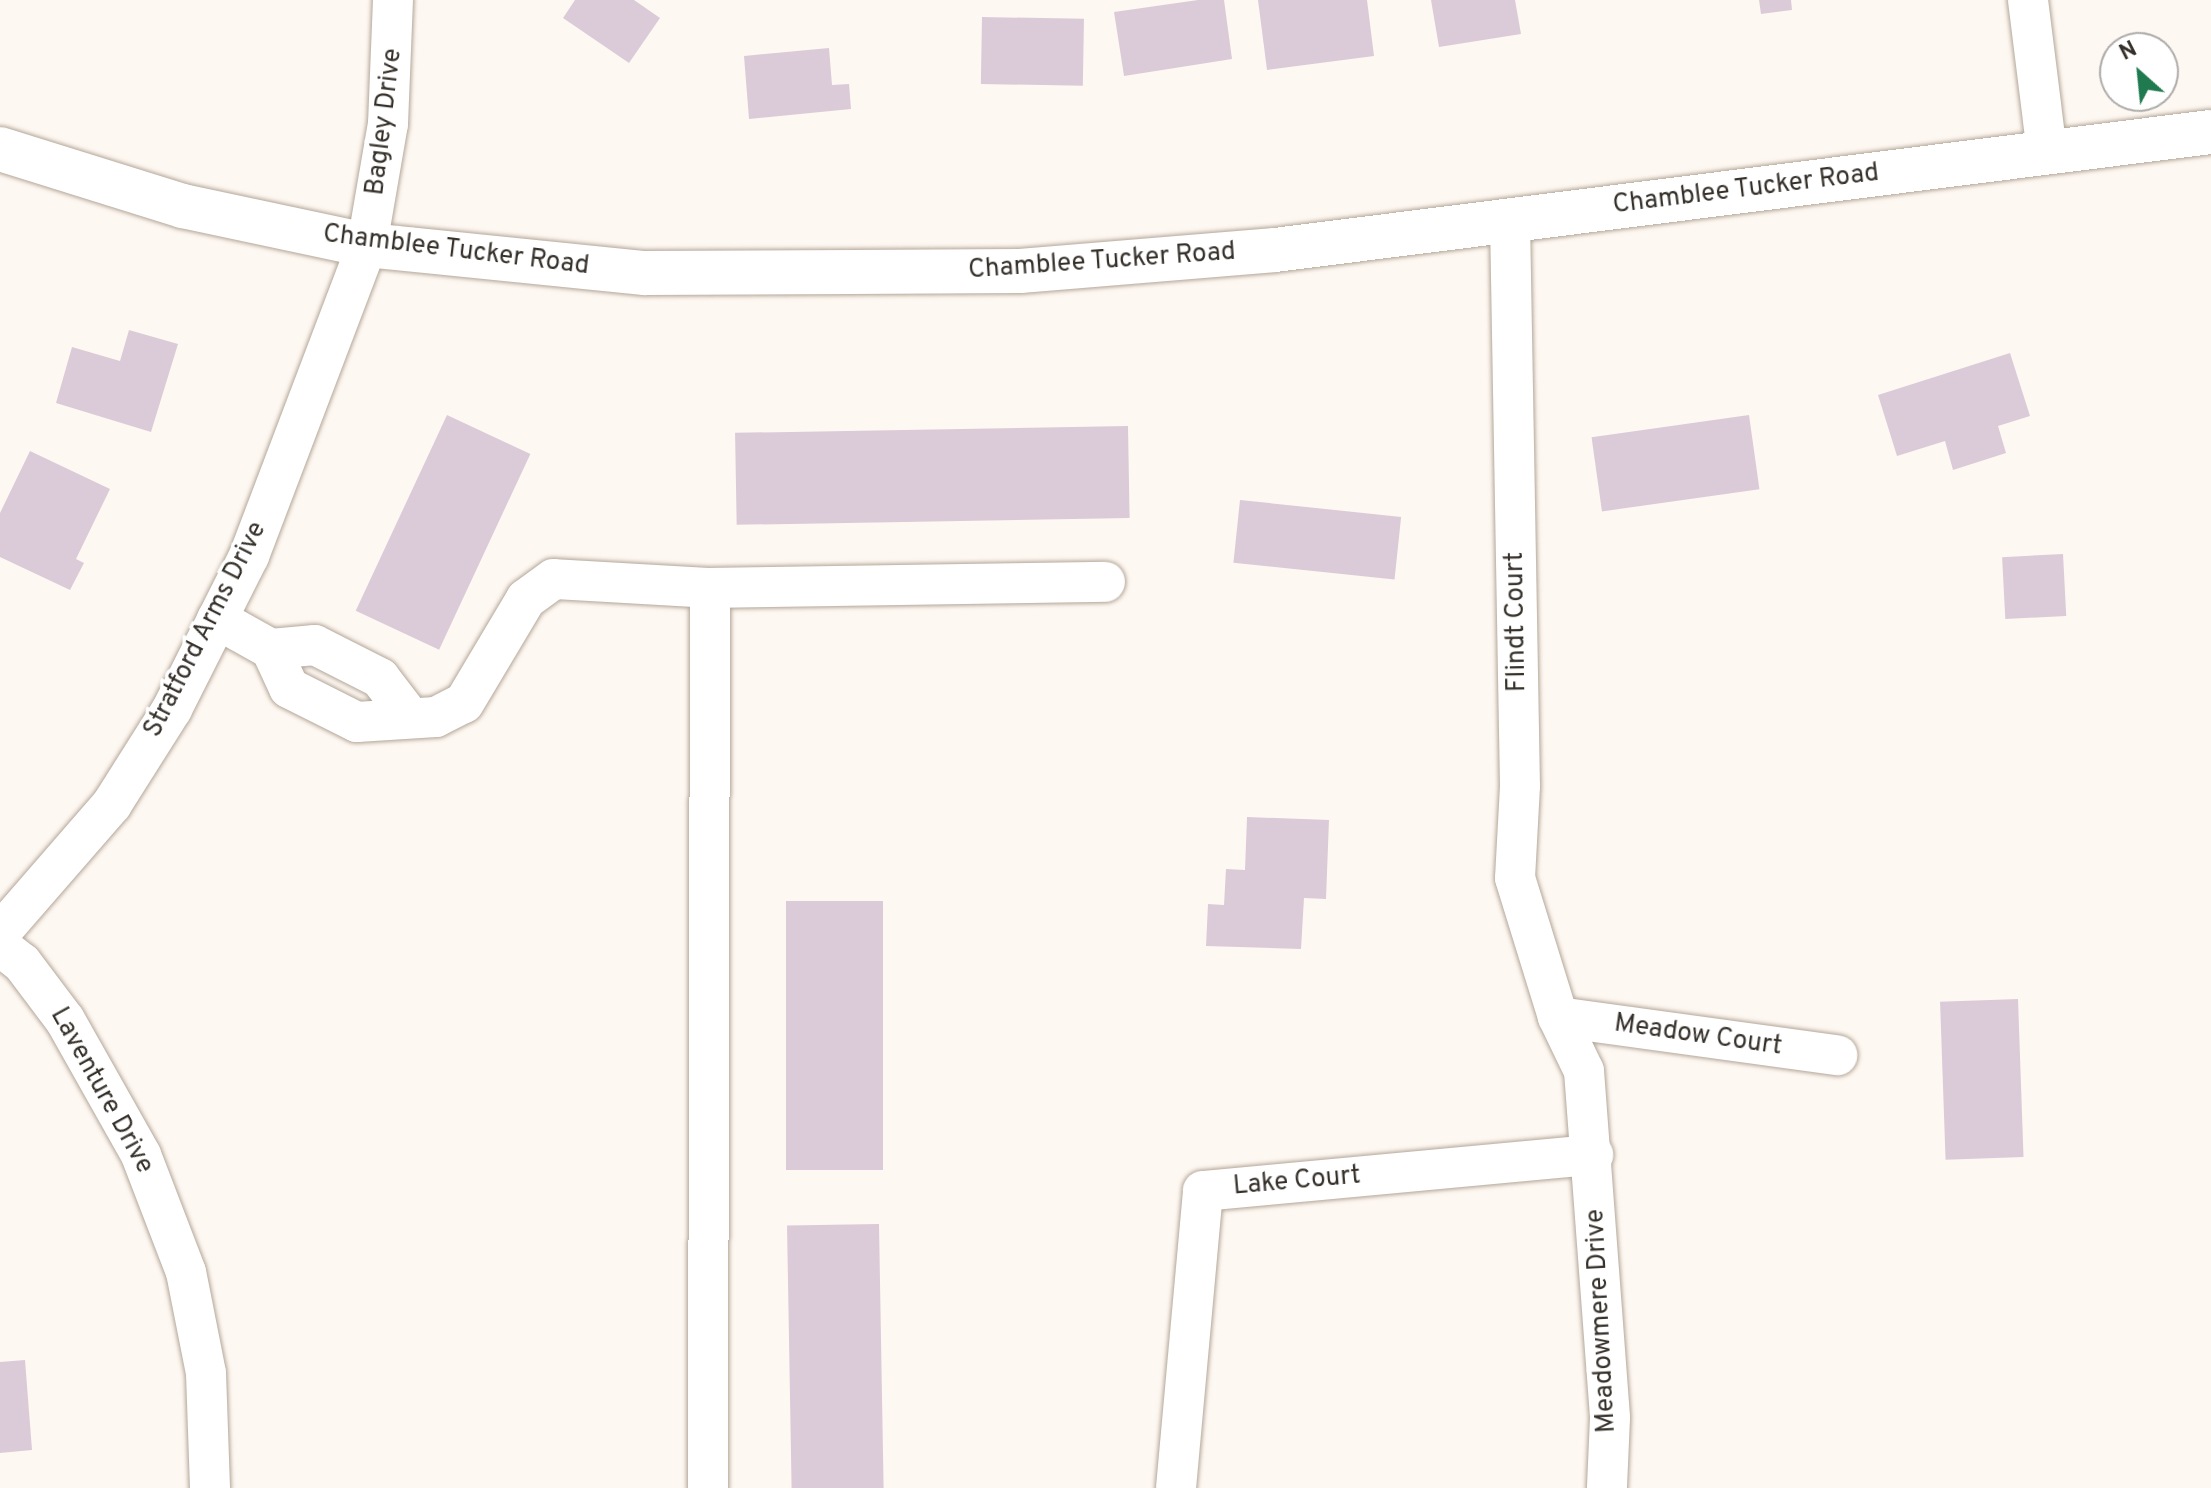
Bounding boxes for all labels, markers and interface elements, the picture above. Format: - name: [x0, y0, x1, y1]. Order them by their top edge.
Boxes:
- north arrow: [2099, 32, 2179, 112]
- text: N: [2116, 36, 2142, 68]
- street label: Bagley Drive: [361, 47, 409, 197]
- street label: Chamblee Tucker Road: [1611, 158, 1881, 222]
- street label: Chamblee Tucker Road: [321, 219, 591, 283]
- street label: Chamblee Tucker Road: [967, 237, 1237, 287]
- street label: Stratford Arms Drive: [138, 517, 274, 743]
- street label: Flindt Court: [1500, 552, 1534, 692]
- street label: Laventure Drive: [43, 1003, 159, 1179]
- street label: Meadow Court: [1612, 1009, 1784, 1063]
- street label: Lake Court: [1232, 1161, 1362, 1203]
- street label: Meadowmere Drive: [1581, 1208, 1623, 1434]

